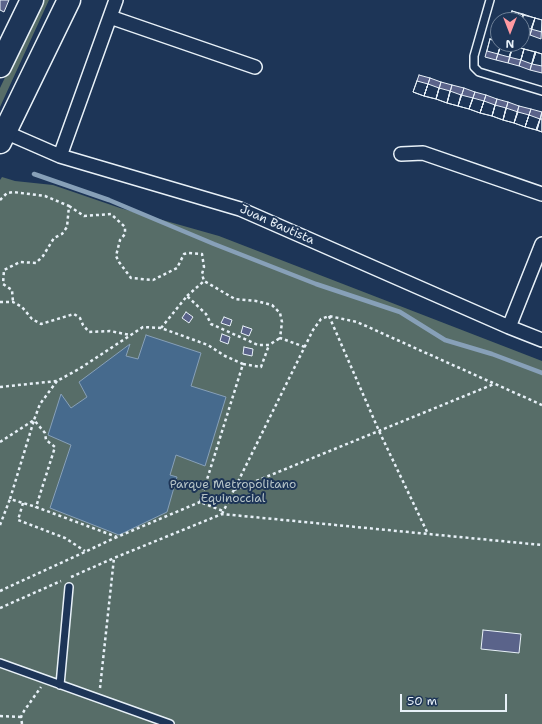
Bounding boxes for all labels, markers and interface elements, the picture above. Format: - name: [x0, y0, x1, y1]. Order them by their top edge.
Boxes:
- north arrow: [490, 12, 530, 52]
- text: N: [506, 36, 514, 51]
- street label: Juan Bautista: [237, 202, 317, 248]
- park label: Parque Metropolitano Equinoccial: [170, 478, 296, 506]
- scale bar: [402, 686, 509, 712]
- text: 50 m: [407, 693, 437, 709]

